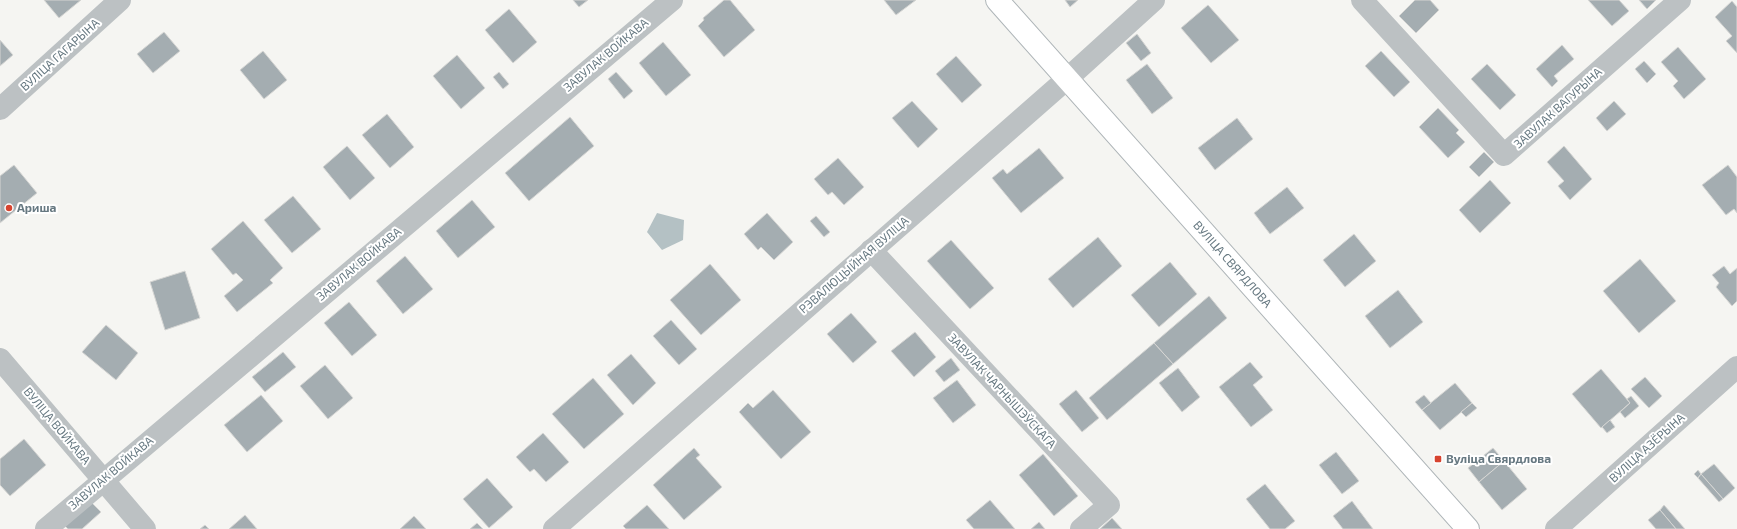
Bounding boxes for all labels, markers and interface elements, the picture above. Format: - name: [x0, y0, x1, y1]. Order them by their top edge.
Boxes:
- street label: ЗАВУЛАК ВОЙКАВА: [560, 14, 651, 94]
- street label: ВУЛІЦА ГАГАРЫНА: [17, 15, 102, 93]
- street label: ЗАВУЛАК ВАГУРЫНА: [1510, 64, 1605, 150]
- place label: Ариша: [17, 200, 56, 214]
- marker: Ариша: [4, 203, 14, 213]
- street label: РЭВАЛЮЦЫЙНАЯ ВУЛІЦА: [796, 213, 911, 316]
- street label: ВУЛІЦА СВЯРДЛОВА: [1191, 218, 1276, 310]
- street label: ЗАВУЛАК ВОЙКАВА: [313, 223, 404, 303]
- street label: ЗАВУЛАК ЧАРНЫШЭЎСКАГА: [946, 330, 1060, 451]
- street label: ВУЛІЦА ВОЙКАВА: [21, 384, 94, 467]
- street label: ВУЛІЦА АЗЁРЫНА: [1606, 409, 1687, 485]
- street label: ЗАВУЛАК ВОЙКАВА: [65, 432, 156, 512]
- place label: Вуліца Свярдлова: [1446, 451, 1551, 465]
- marker: Вуліца Свярдлова: [1433, 454, 1443, 464]

